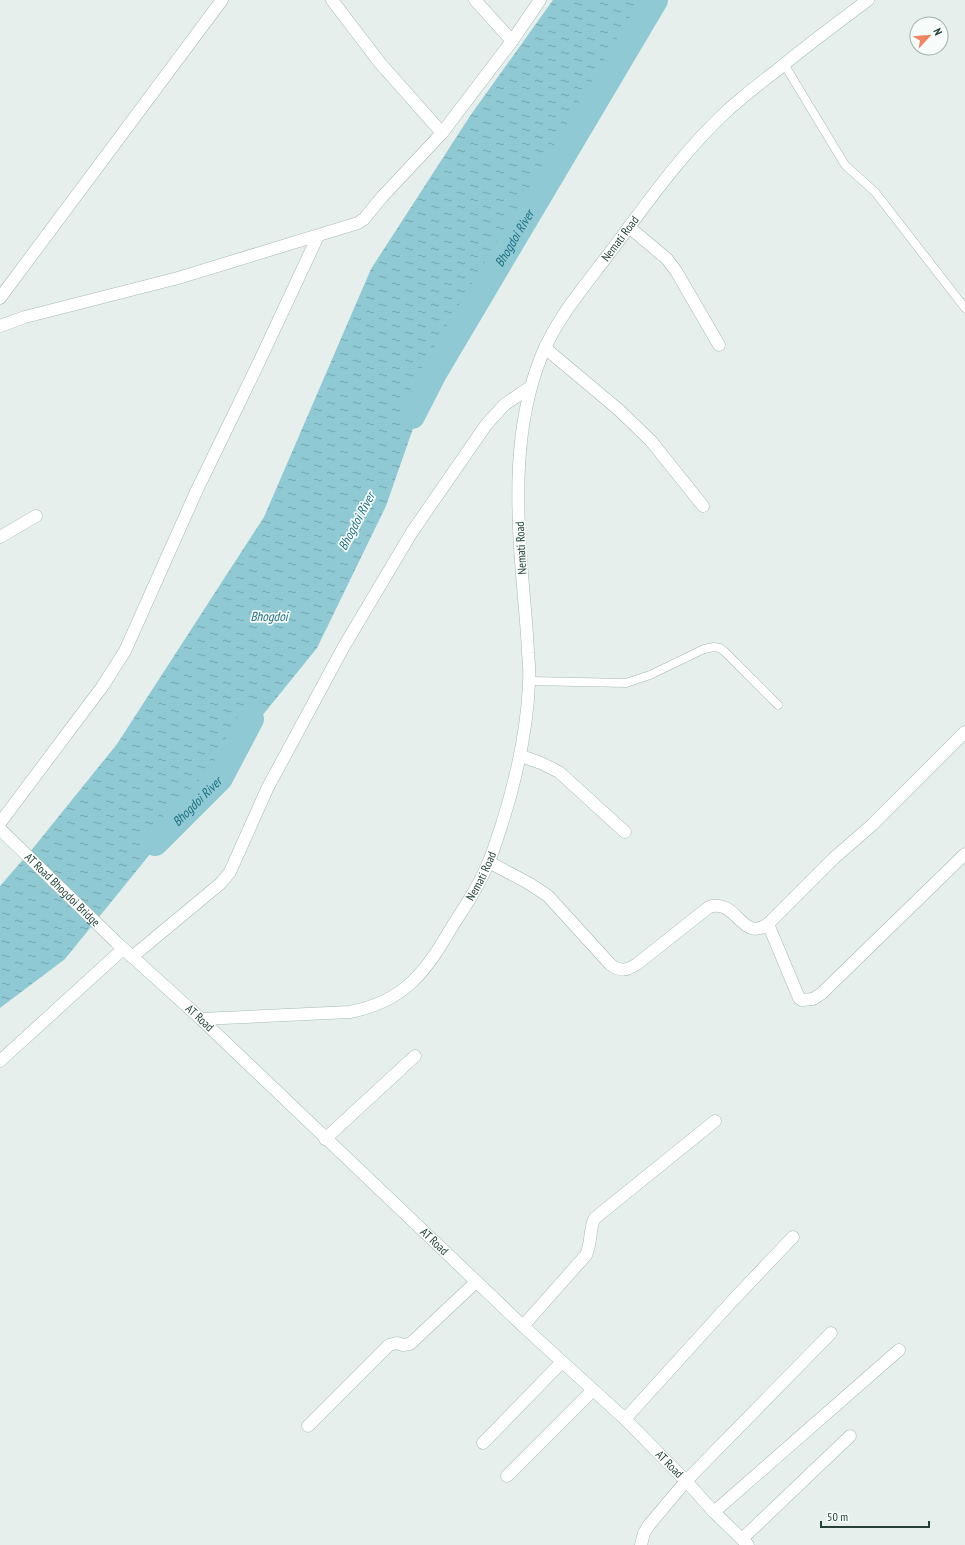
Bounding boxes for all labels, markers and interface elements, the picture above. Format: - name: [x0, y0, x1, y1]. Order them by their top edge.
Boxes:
- north arrow: [909, 16, 949, 56]
- text: N: [930, 26, 946, 37]
- water label: Bhogdoi River: [491, 205, 539, 270]
- street label: Nemati Road: [598, 213, 642, 264]
- water label: Bhogdoi River: [334, 487, 380, 553]
- street label: Nemati Road: [512, 521, 529, 575]
- water label: Bhogdoi: [250, 608, 290, 625]
- water label: Bhogdoi River: [169, 772, 227, 830]
- street label: AT Road Bhogdoi Bridge: [22, 849, 104, 929]
- street label: Nemati Road: [462, 849, 499, 903]
- street label: AT Road: [183, 1001, 217, 1034]
- street label: AT Road: [418, 1224, 452, 1258]
- street label: AT Road: [653, 1447, 687, 1481]
- scale bar: [821, 1503, 929, 1529]
- text: 50 m: [827, 1509, 848, 1524]

